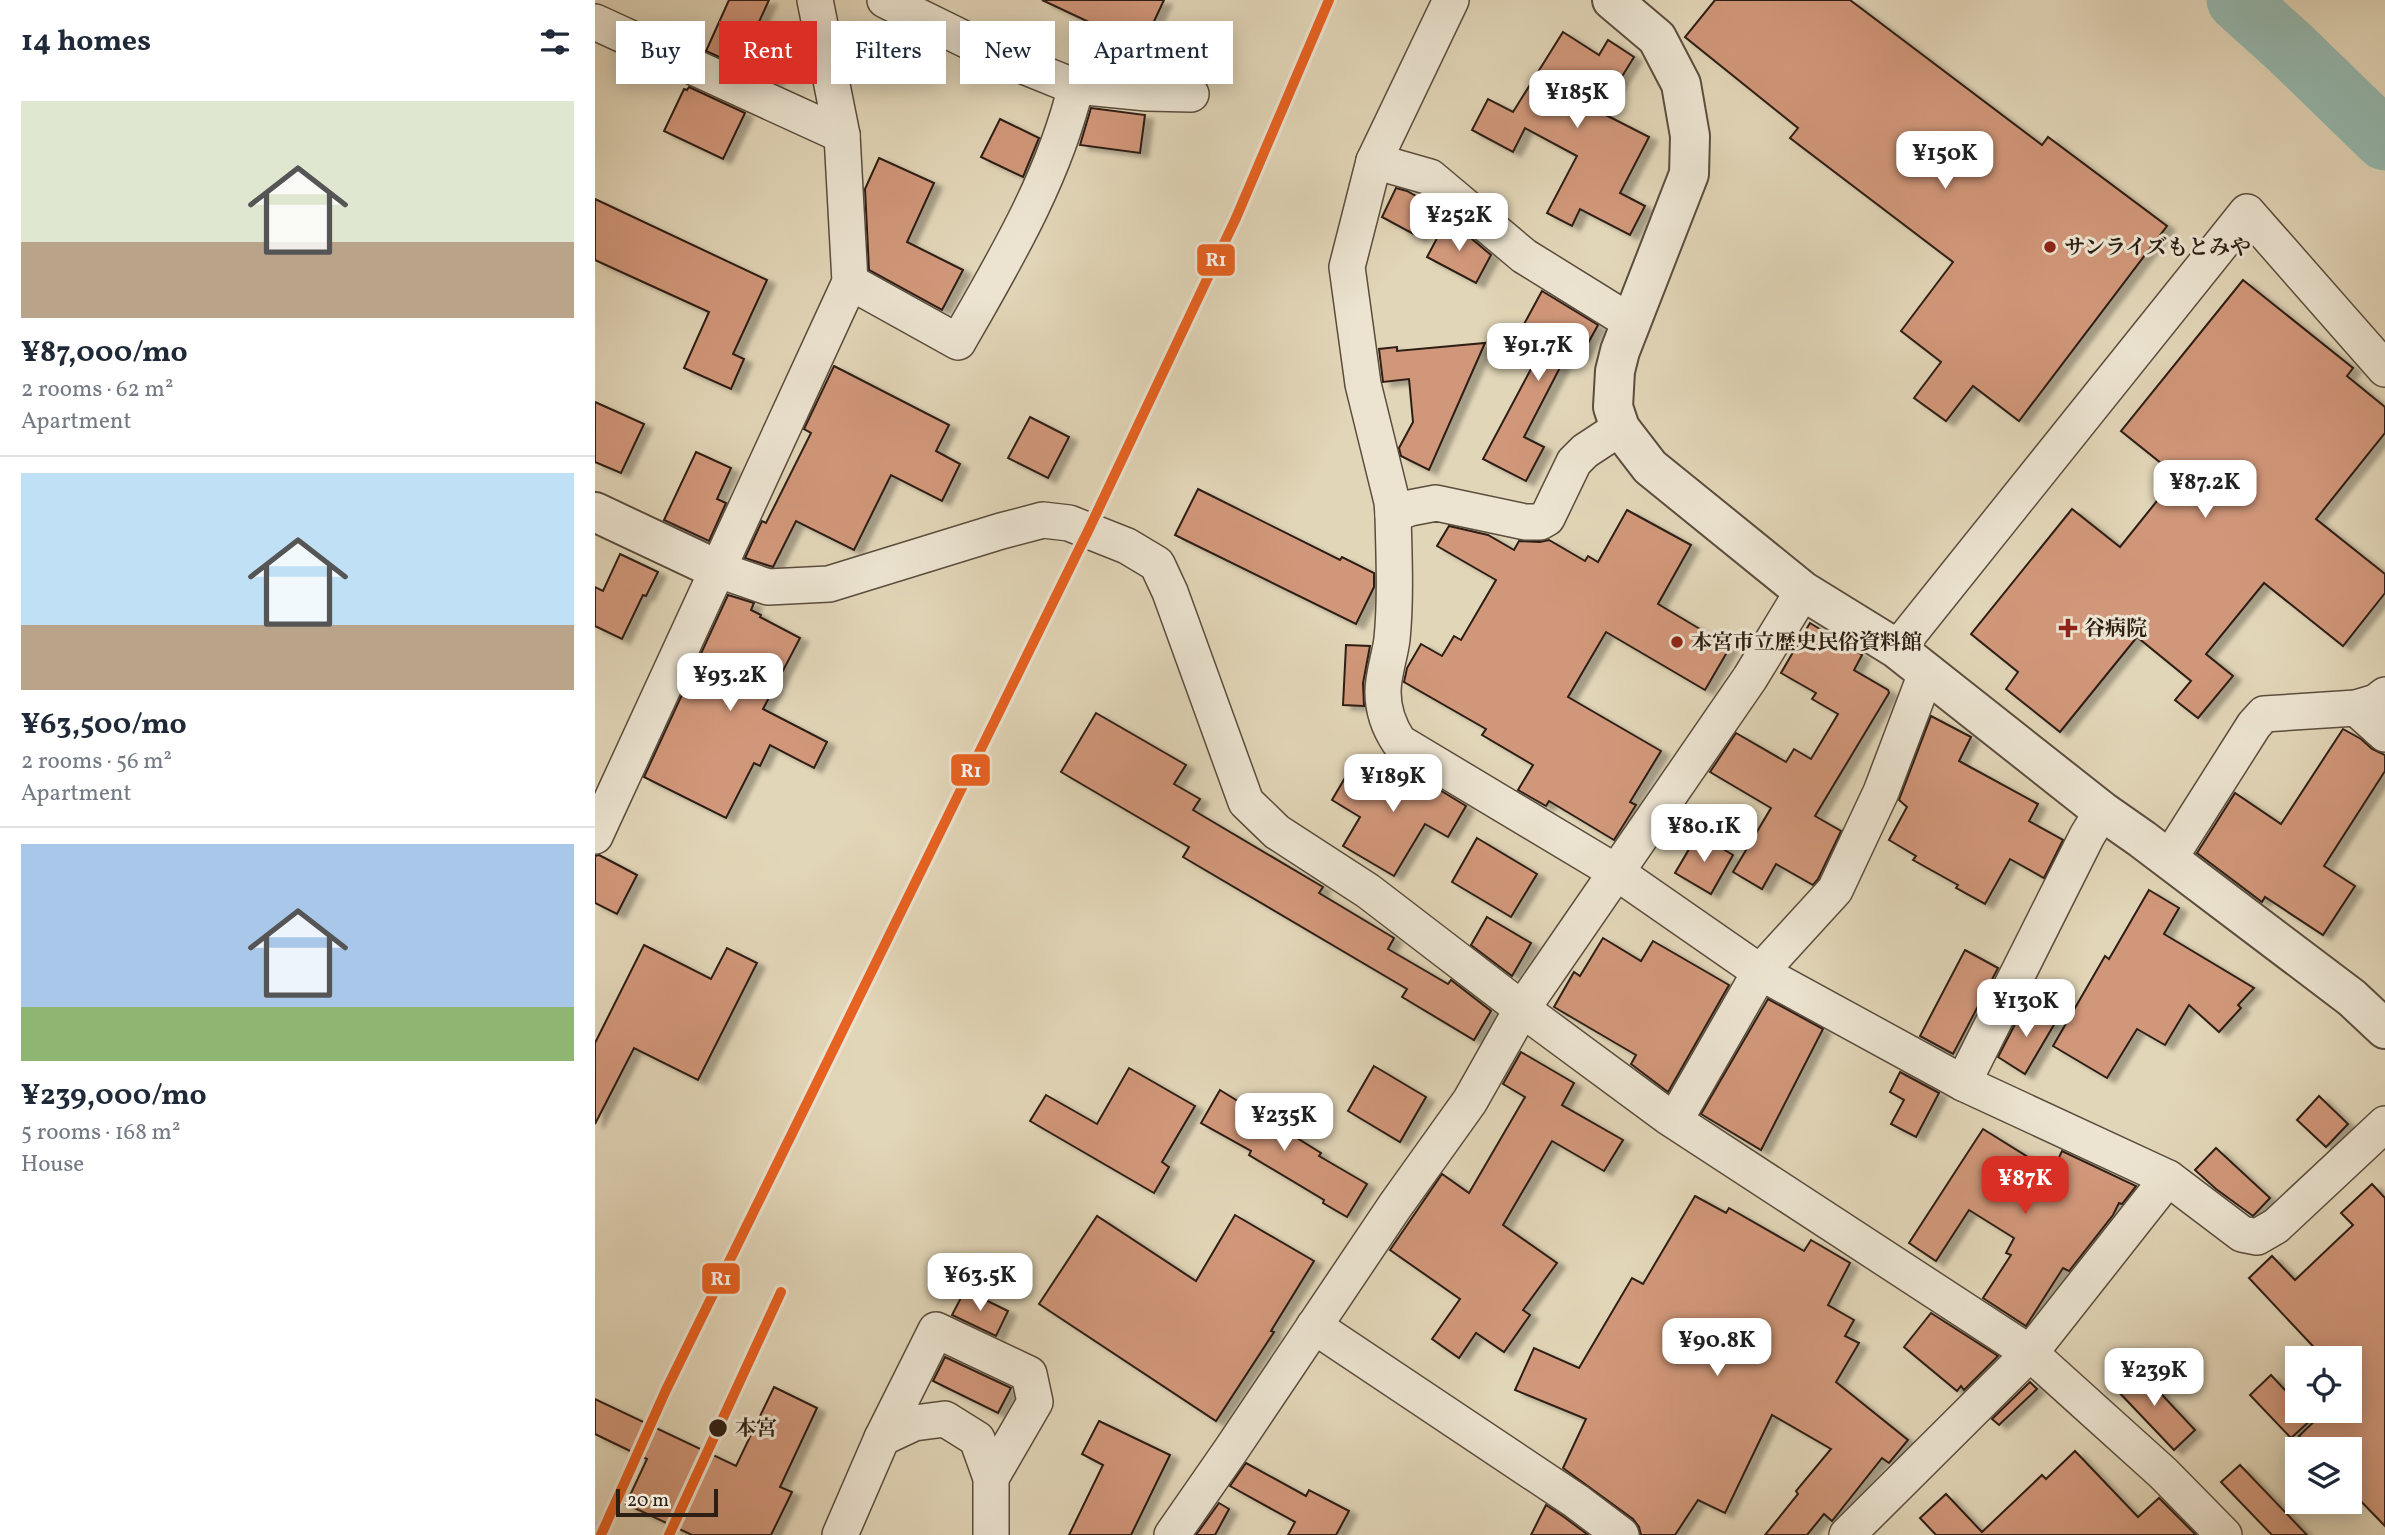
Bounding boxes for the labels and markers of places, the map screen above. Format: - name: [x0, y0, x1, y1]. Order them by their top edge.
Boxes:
- pin: ¥185K: [1528, 71, 1626, 130]
- pin: ¥150K: [1896, 132, 1994, 191]
- pin: ¥252K: [1410, 194, 1508, 253]
- place label: サンライズもとみや: [2064, 234, 2251, 263]
- marker: サンライズもとみや: [2042, 239, 2058, 255]
- pin: ¥91.7K: [1481, 324, 1595, 383]
- pin: ¥87.2K: [2148, 461, 2262, 520]
- place label: 谷病院: [2084, 615, 2147, 644]
- marker: 谷病院: [2058, 618, 2078, 638]
- place label: 本宮市立歴史民俗資料館: [1691, 629, 1922, 658]
- marker: 本宮市立歴史民俗資料館: [1669, 634, 1685, 650]
- pin: ¥93.2K: [673, 654, 787, 713]
- pin: ¥189K: [1344, 754, 1442, 814]
- pin: ¥80.1K: [1647, 804, 1761, 864]
- pin: ¥130K: [1977, 979, 2075, 1039]
- pin: ¥235K: [1235, 1094, 1333, 1153]
- pin: ¥87K: [1984, 1156, 2066, 1216]
- pin: ¥63.5K: [923, 1254, 1037, 1313]
- pin: ¥90.8K: [1660, 1318, 1774, 1378]
- pin: ¥239K: [2105, 1348, 2203, 1408]
- place label: 本宮: [735, 1415, 777, 1444]
- marker: 本宮: [707, 1417, 729, 1439]

